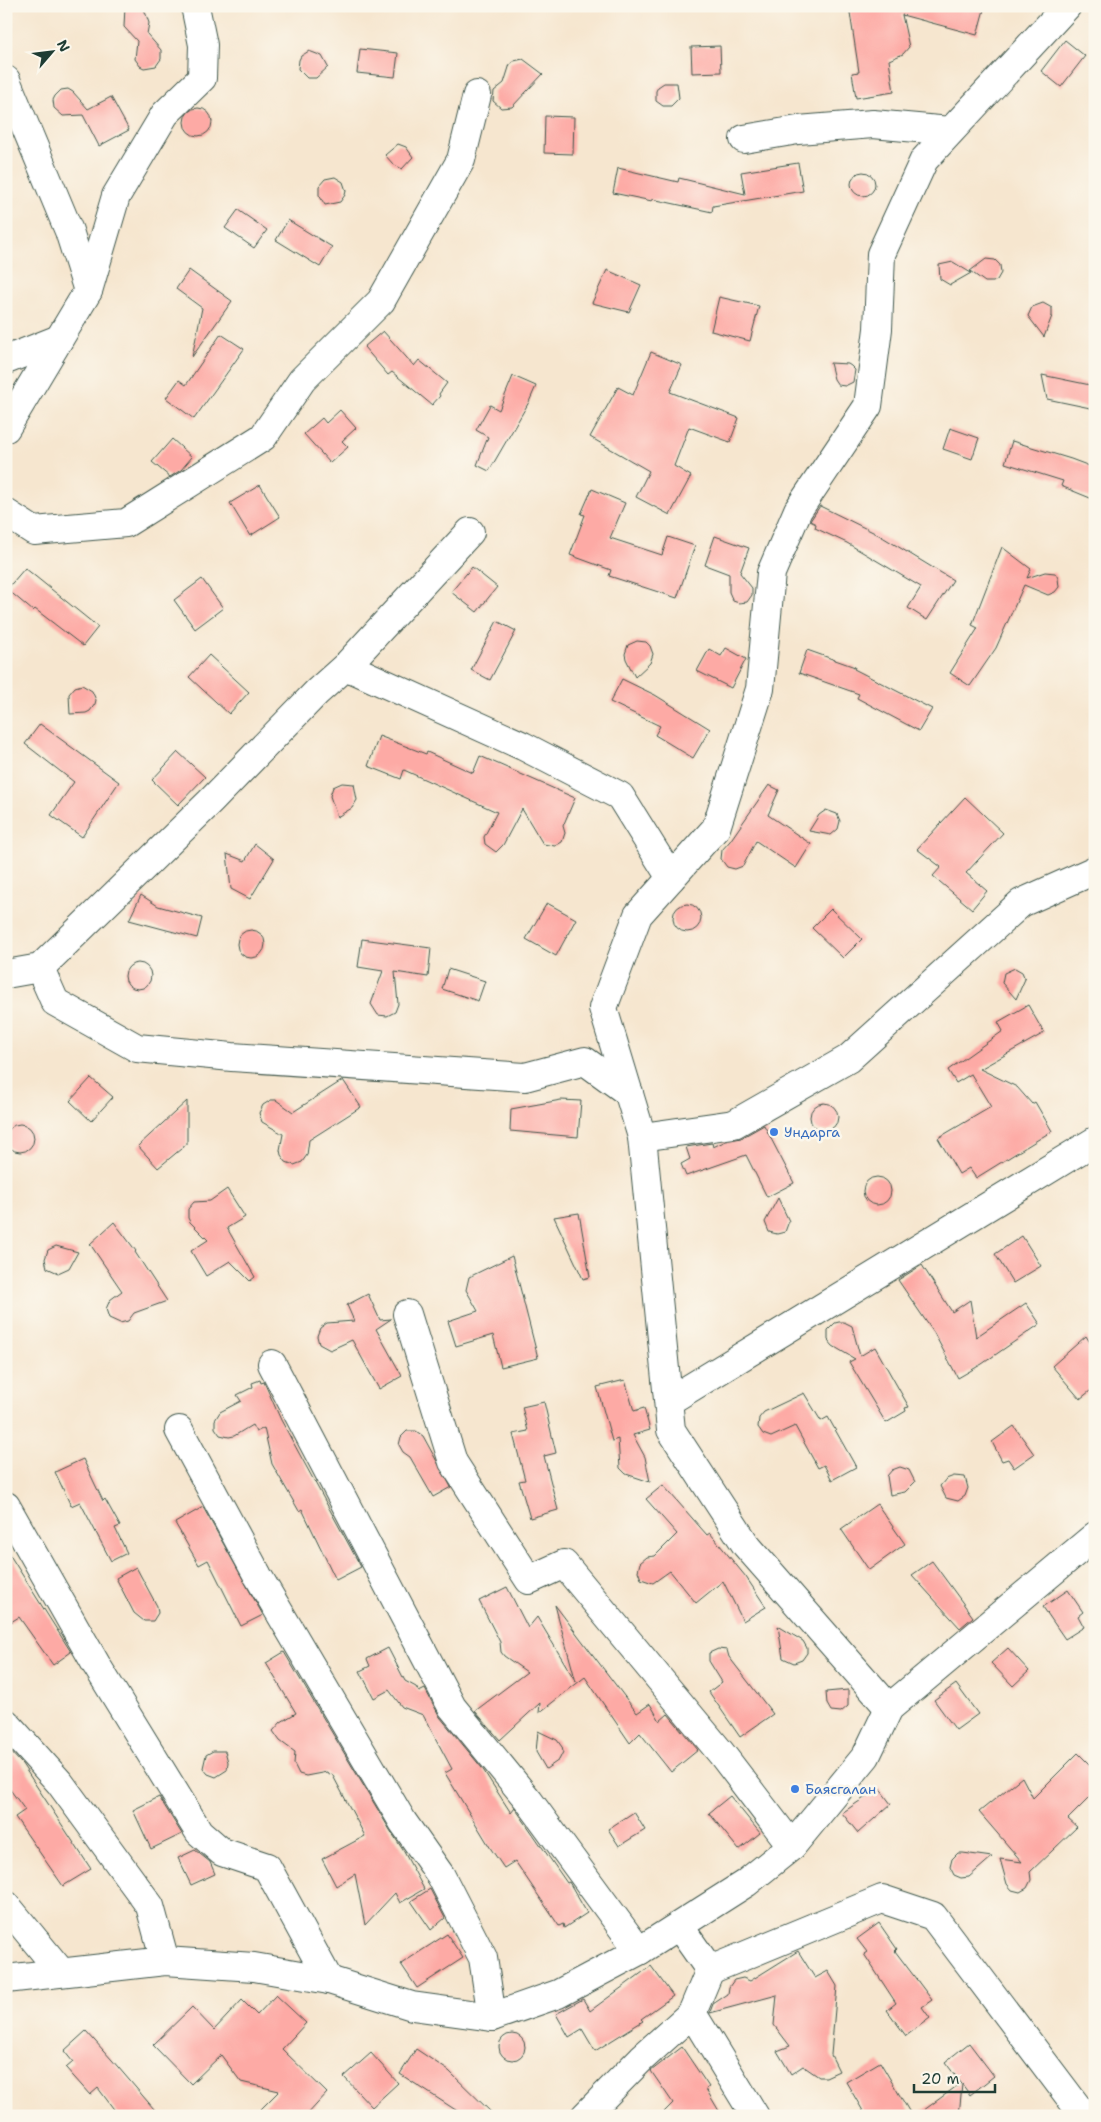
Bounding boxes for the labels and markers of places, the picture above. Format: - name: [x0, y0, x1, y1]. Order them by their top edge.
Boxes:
- place label: Ундарга: [784, 1123, 840, 1141]
- marker: Ундарга: [768, 1126, 780, 1138]
- place label: Баясгалан: [805, 1780, 876, 1798]
- marker: Баясгалан: [789, 1783, 801, 1795]

